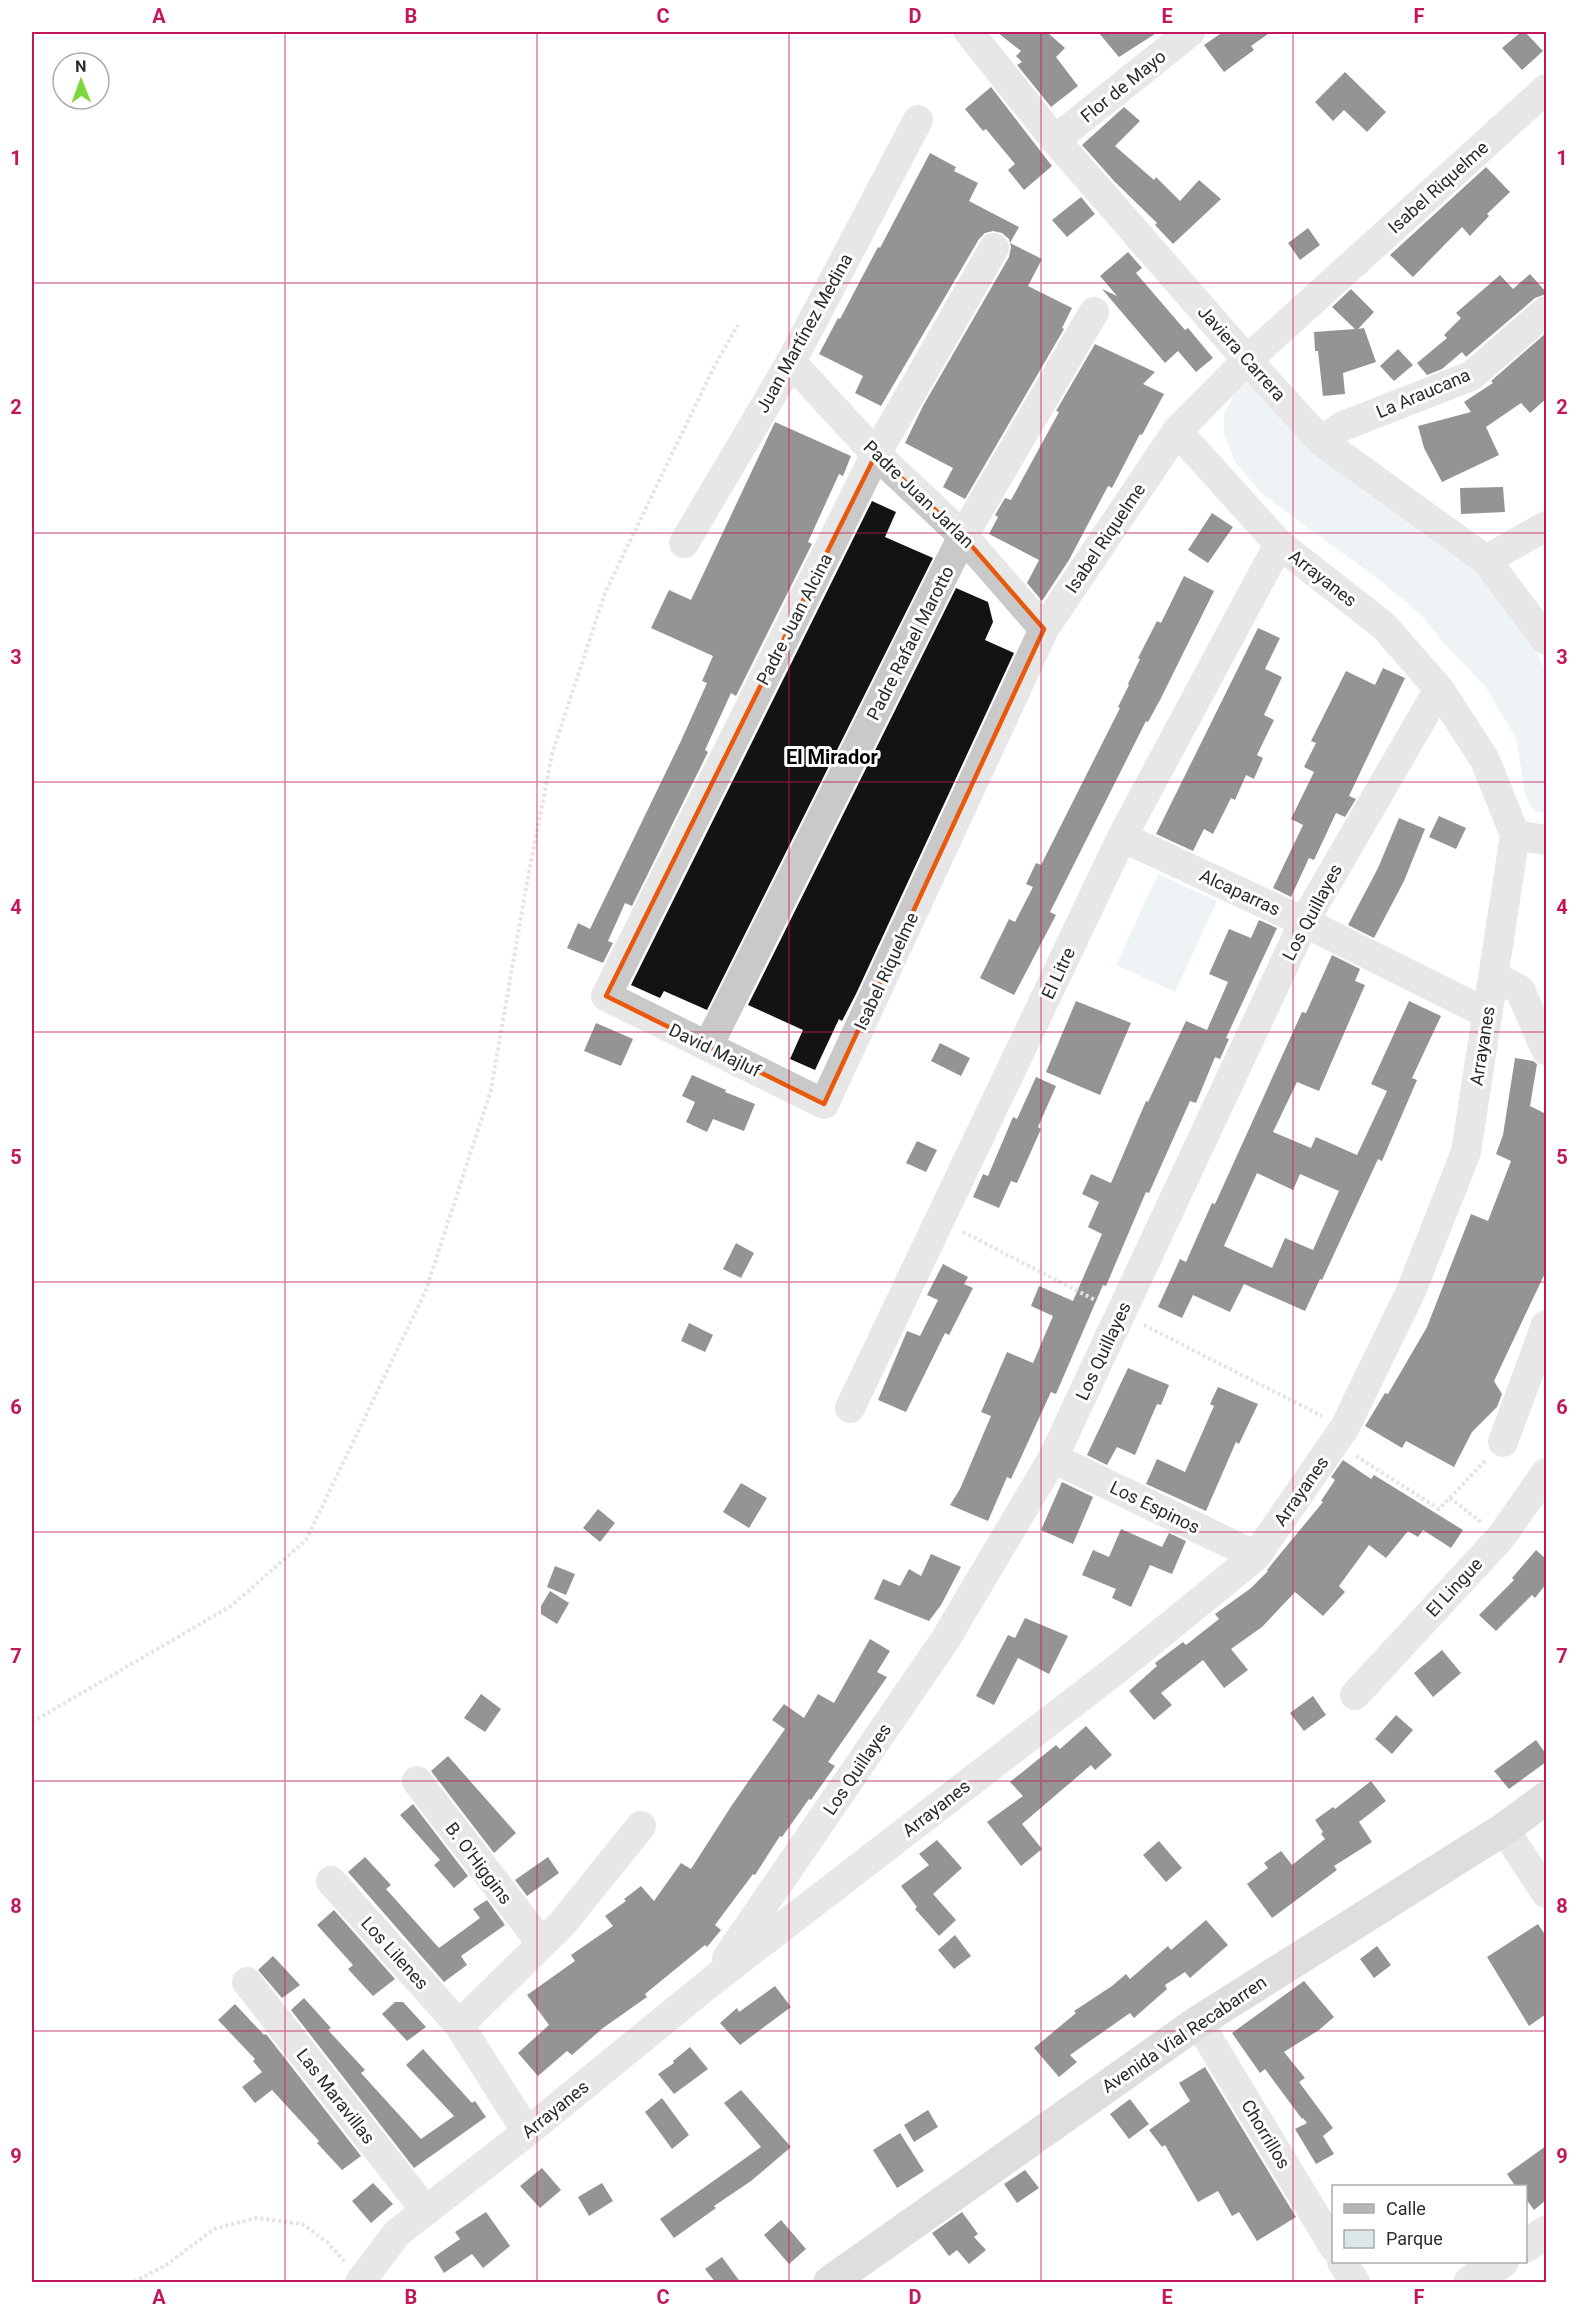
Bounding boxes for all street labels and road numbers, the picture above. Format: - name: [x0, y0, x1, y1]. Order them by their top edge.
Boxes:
- street label: Flor de Mayo: [1076, 45, 1170, 127]
- street label: Isabel Riquelme: [1384, 137, 1492, 237]
- street label: Juan Martínez Medina: [751, 250, 857, 416]
- street label: Javiera Carrera: [1194, 301, 1290, 405]
- street label: La Araucana: [1373, 364, 1473, 422]
- street label: Padre Juan Jarlan: [860, 436, 978, 552]
- street label: Isabel Riquelme: [1061, 479, 1149, 597]
- street label: Arrayanes: [1285, 545, 1361, 611]
- street label: Padre Juan Alcina: [752, 550, 836, 688]
- street label: Padre Rafael Marotto: [862, 562, 958, 724]
- street label: Los Quillayes: [1278, 860, 1346, 964]
- street label: Alcaparras: [1197, 864, 1283, 920]
- street label: Isabel Riquelme: [850, 909, 922, 1033]
- street label: El Litre: [1037, 944, 1079, 1002]
- street label: Arrayanes: [1465, 1005, 1499, 1087]
- street label: David Majluf: [666, 1019, 765, 1082]
- street label: Los Quillayes: [1071, 1298, 1135, 1404]
- street label: Arrayanes: [1269, 1452, 1333, 1530]
- street label: Los Espinos: [1107, 1476, 1203, 1538]
- street label: El Lingue: [1422, 1553, 1486, 1621]
- street label: Los Quillayes: [819, 1719, 895, 1819]
- street label: Arrayanes: [898, 1775, 974, 1841]
- street label: B. O'Higgins: [441, 1818, 517, 1908]
- street label: Los Lilenes: [357, 1912, 433, 1994]
- street label: Avenida Vial Recabarren: [1098, 1971, 1270, 2097]
- street label: Las Maravillas: [292, 2044, 380, 2148]
- street label: Arrayanes: [517, 2076, 593, 2142]
- street label: Chorrillos: [1237, 2096, 1295, 2172]

